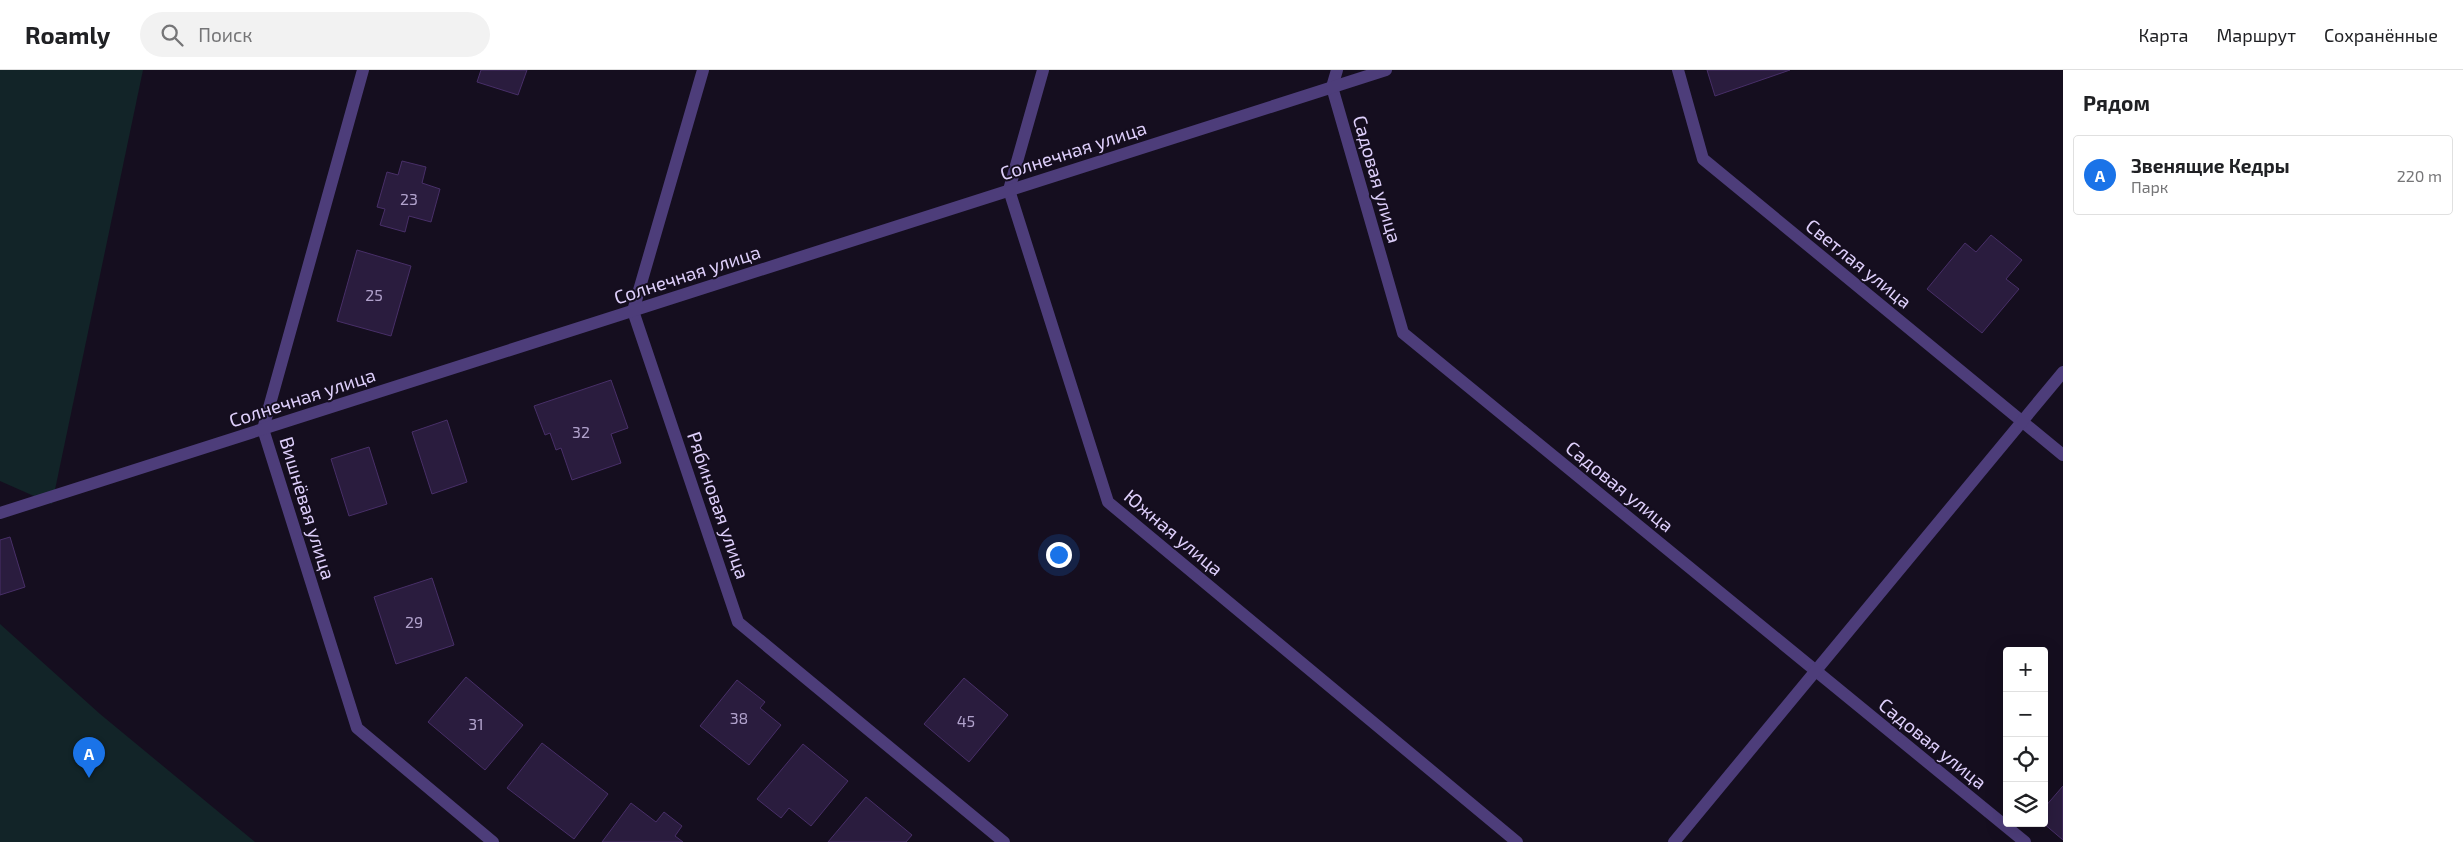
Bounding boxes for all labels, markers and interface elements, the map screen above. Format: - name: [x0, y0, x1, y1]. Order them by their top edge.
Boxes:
- search box: [140, 12, 490, 57]
- text: Roamly: [25, 20, 110, 49]
- icon: search: [158, 21, 186, 49]
- text: Поиск: [198, 23, 253, 46]
- text: Карта: [2138, 24, 2188, 46]
- text: Маршрут: [2216, 24, 2296, 46]
- text: Сохранённые: [2324, 24, 2438, 46]
- text: Рядом: [2083, 90, 2150, 115]
- street label: Садовая улица: [1348, 112, 1407, 246]
- street label: Солнечная улица: [997, 115, 1149, 185]
- text: Звенящие Кедры: [2131, 154, 2290, 177]
- text: A: [2095, 166, 2105, 185]
- text: 220 m: [2397, 166, 2442, 185]
- text: Парк: [2131, 177, 2168, 196]
- house number: 23: [400, 189, 418, 208]
- street label: Светлая улица: [1801, 213, 1916, 313]
- street label: Солнечная улица: [611, 239, 763, 309]
- house number: 25: [365, 285, 383, 304]
- street label: Солнечная улица: [226, 362, 378, 432]
- house number: 32: [572, 422, 590, 441]
- street label: Рябиновая улица: [682, 428, 755, 582]
- street label: Вишнёвая улица: [274, 434, 341, 583]
- street label: Садовая улица: [1561, 436, 1678, 537]
- street label: Южная улица: [1119, 484, 1228, 581]
- your location: [1046, 542, 1072, 568]
- house number: 29: [405, 612, 423, 631]
- map controls: [2003, 647, 2048, 827]
- button: +: [2003, 647, 2048, 692]
- button: −: [2003, 692, 2048, 737]
- street label: Садовая улица: [1874, 693, 1991, 794]
- house number: 38: [730, 708, 748, 727]
- house number: 45: [957, 711, 975, 730]
- house number: 31: [468, 714, 484, 733]
- pin: A: [73, 737, 105, 778]
- button: locate: [2003, 737, 2048, 782]
- button: layers: [2003, 782, 2048, 827]

